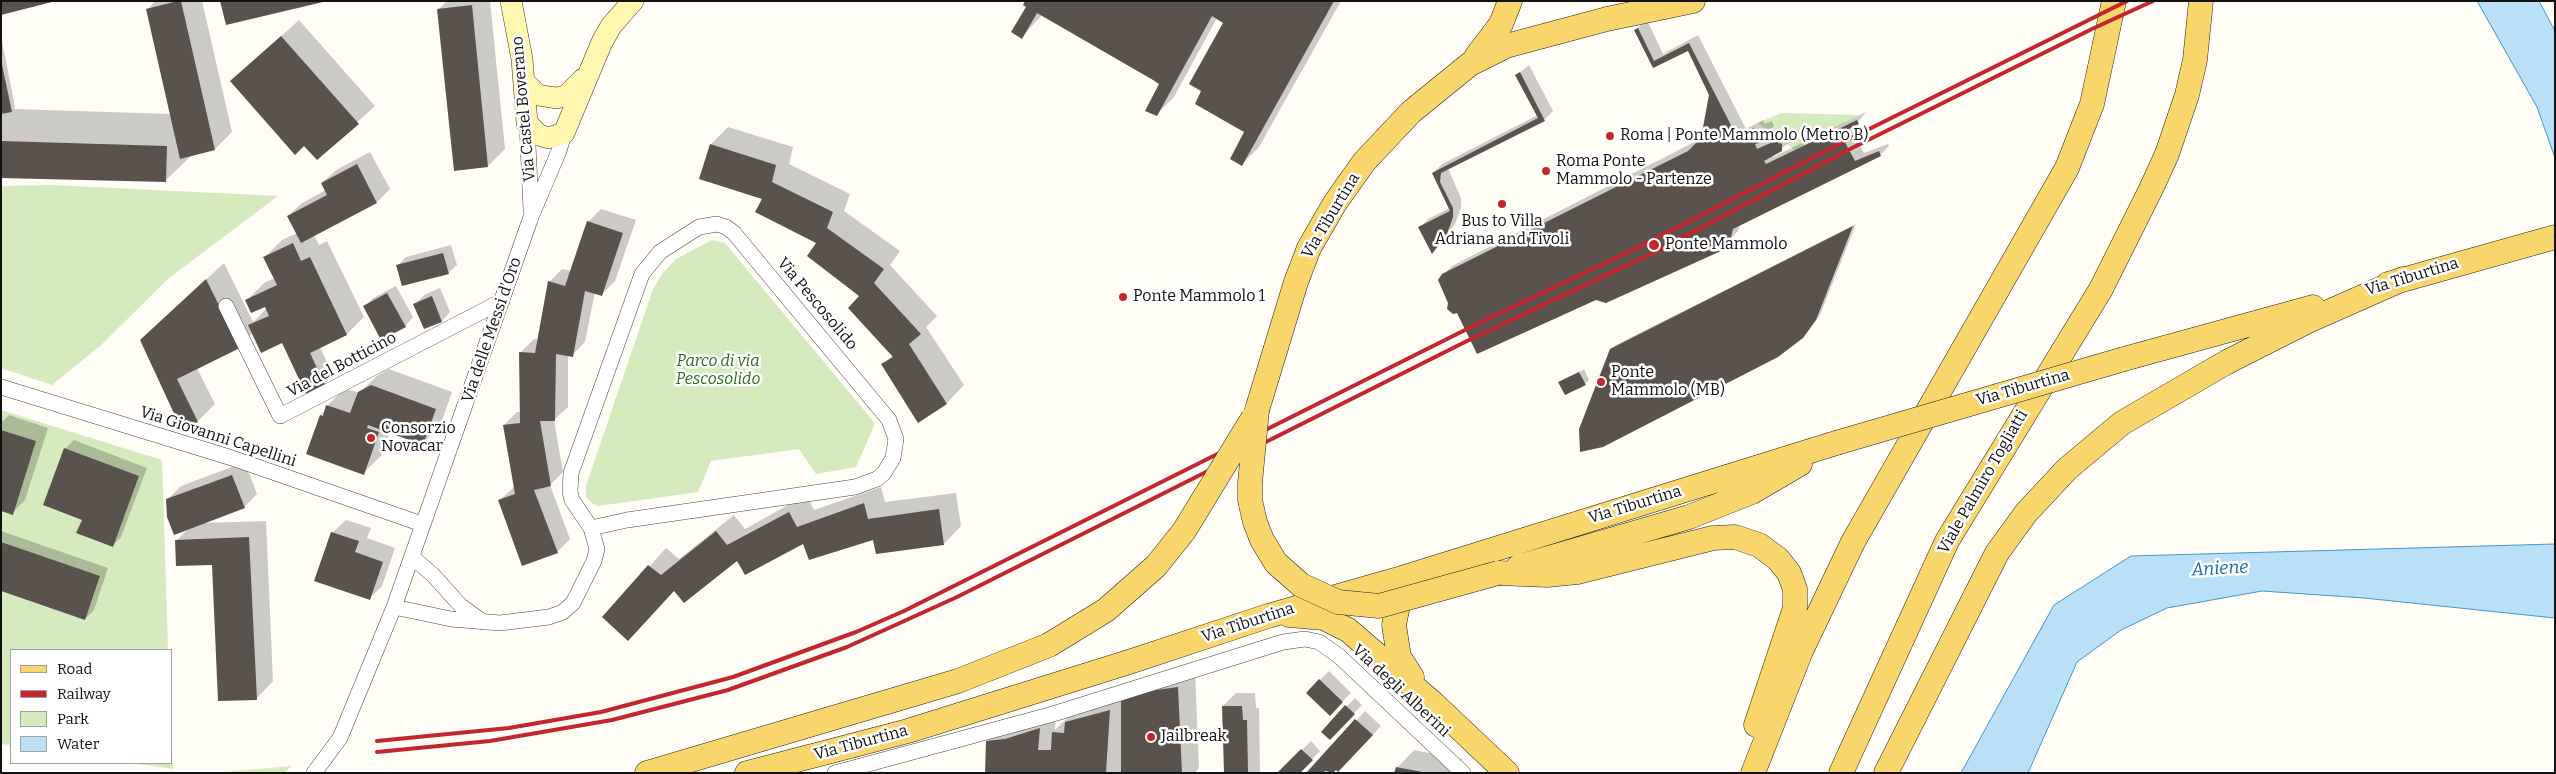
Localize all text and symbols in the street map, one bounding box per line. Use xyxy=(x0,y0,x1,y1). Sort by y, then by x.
street label: Via Castel Boverano xyxy=(508,35,540,183)
place label: Roma | Ponte Mammolo (Metro B) xyxy=(1620,126,1868,146)
marker: Roma | Ponte Mammolo (Metro B) xyxy=(1604,130,1616,142)
place label: Roma Ponte Mammolo - Partenze xyxy=(1556,152,1712,190)
marker: Roma Ponte Mammolo - Partenze xyxy=(1540,165,1552,177)
street label: Via Tiburtina xyxy=(1298,170,1364,262)
marker: Bus to Villa Adriana and Tivoli xyxy=(1496,198,1508,210)
place label: Bus to Villa Adriana and Tivoli xyxy=(1435,212,1569,250)
place label: Ponte Mammolo xyxy=(1665,235,1787,255)
marker: Ponte Mammolo xyxy=(1647,238,1661,252)
street label: Via Pescosolido xyxy=(773,254,861,354)
street label: Via Tiburtina xyxy=(2363,254,2461,300)
street label: Via delle Messi d'Oro xyxy=(458,255,526,405)
place label: Ponte Mammolo 1 xyxy=(1133,287,1265,307)
marker: Ponte Mammolo 1 xyxy=(1117,291,1129,303)
street label: Via del Botticino xyxy=(284,328,400,402)
park label: Parco di via Pescosolido xyxy=(676,352,760,390)
place label: Ponte Mammolo (MB) xyxy=(1611,363,1725,401)
street label: Via Tiburtina xyxy=(1974,365,2072,411)
marker: Ponte Mammolo (MB) xyxy=(1595,376,1607,388)
street label: Via Giovanni Capellini xyxy=(137,403,299,471)
street label: Viale Palmiro Togliatti xyxy=(1934,407,2032,557)
place label: Consorzio Novacar xyxy=(381,419,456,457)
marker: Consorzio Novacar xyxy=(365,432,377,444)
street label: Via Tiburtina xyxy=(1586,482,1684,528)
water label: Aniene xyxy=(2191,557,2249,581)
street label: Via Tiburtina xyxy=(1199,599,1297,647)
street label: Via degli Alberini xyxy=(1348,641,1454,741)
legend xyxy=(10,649,172,764)
text: Road xyxy=(57,660,92,678)
text: Railway xyxy=(57,685,111,703)
text: Park xyxy=(57,710,89,728)
street label: Via Tiburtina xyxy=(812,721,910,765)
place label: Jailbreak xyxy=(1161,727,1227,747)
marker: Jailbreak xyxy=(1145,731,1157,743)
text: Water xyxy=(57,735,99,753)

